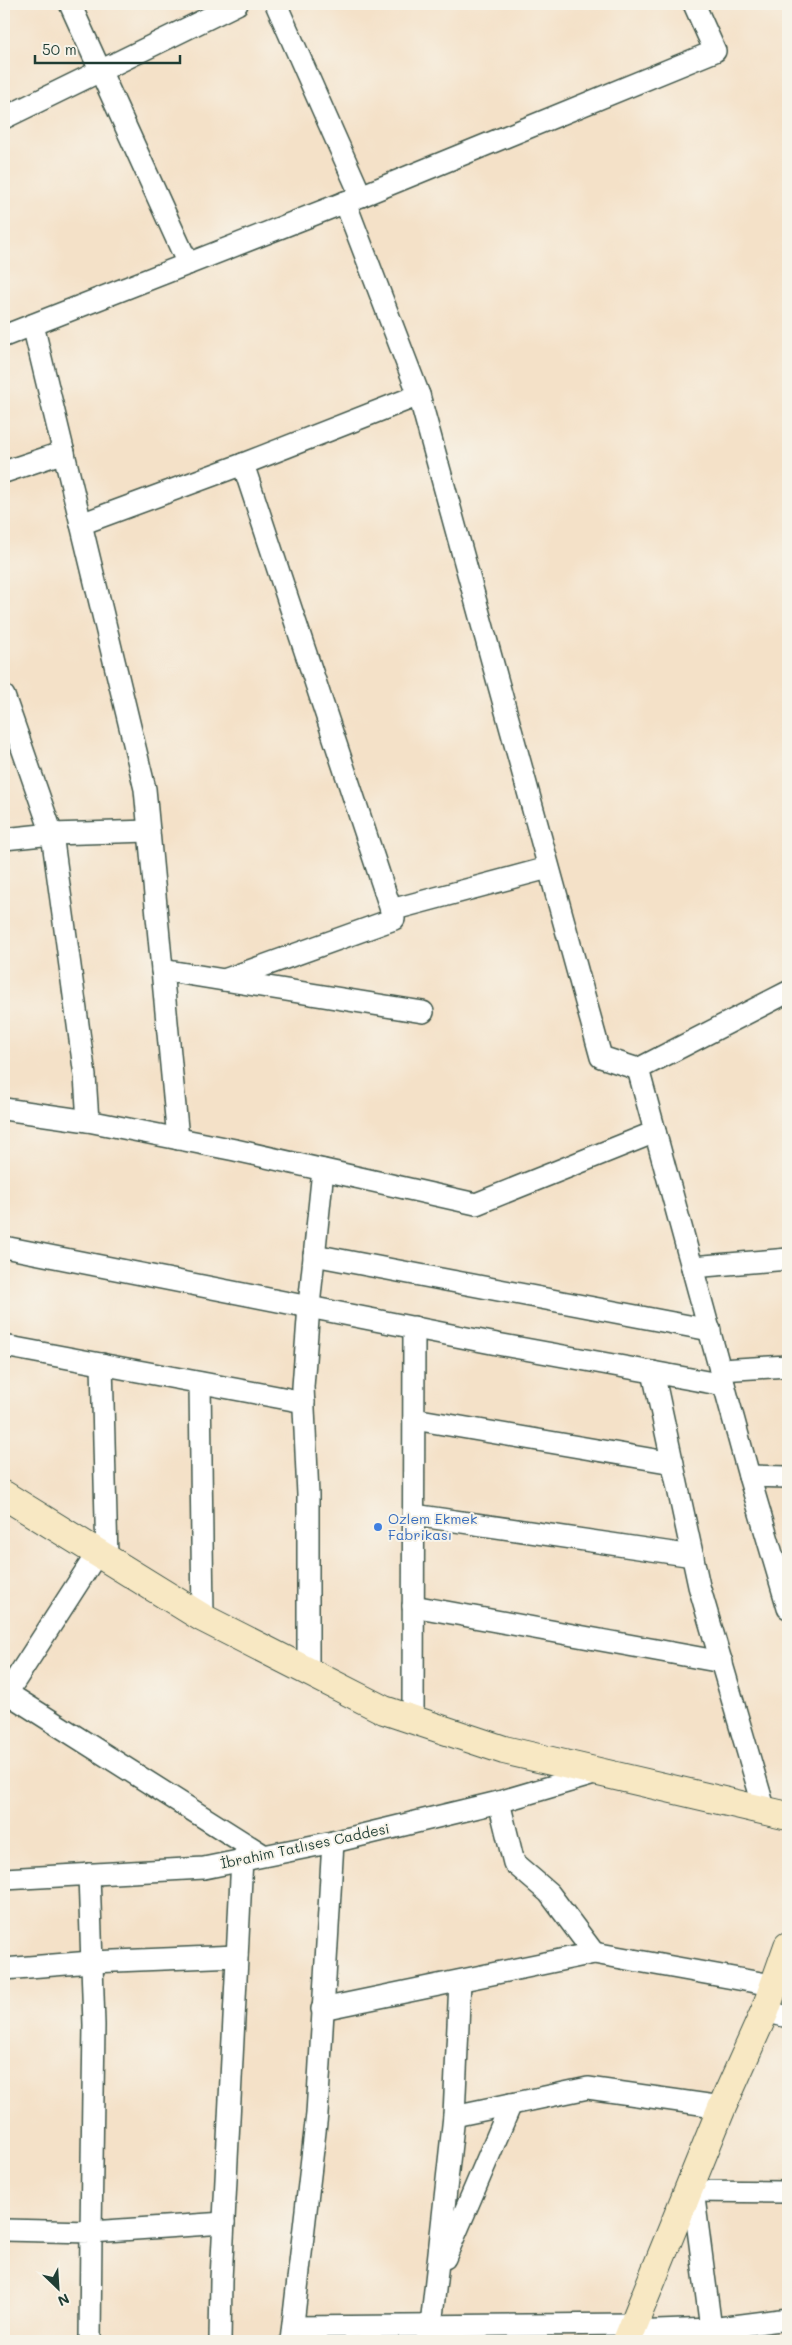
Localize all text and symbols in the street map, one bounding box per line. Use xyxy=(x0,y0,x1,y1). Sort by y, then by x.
scale bar xyxy=(35,32,180,64)
text: 50 m xyxy=(42,39,77,59)
place label: Ozlem Ekmek Fabrikası xyxy=(388,1509,477,1544)
marker: Ozlem Ekmek Fabrikası xyxy=(372,1521,384,1533)
street label: İbrahim Tatlıses Caddesi xyxy=(219,1818,391,1873)
north arrow xyxy=(32,2262,82,2312)
text: N xyxy=(55,2289,73,2311)

